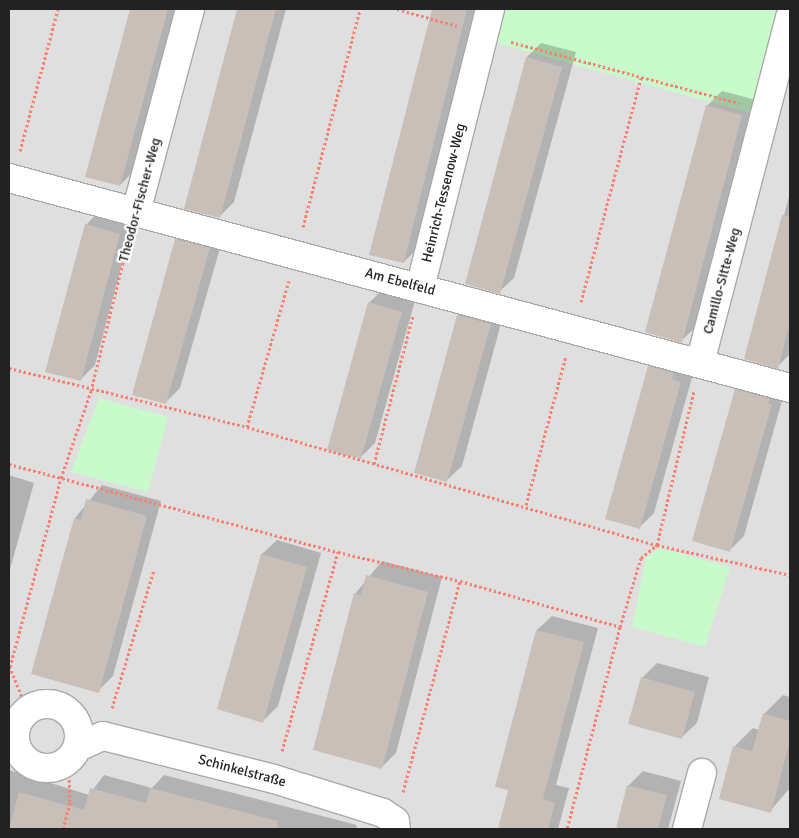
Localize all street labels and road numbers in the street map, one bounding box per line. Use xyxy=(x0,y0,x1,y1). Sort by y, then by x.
street label: Heinrich-Tessenow-Weg xyxy=(419,122,469,264)
street label: Theodor-Fischer-Weg xyxy=(115,136,165,264)
street label: Camillo-Sitte-Weg xyxy=(700,226,744,336)
street label: Am Ebelfeld xyxy=(363,265,437,299)
street label: Schinkelstraße xyxy=(196,751,288,791)

